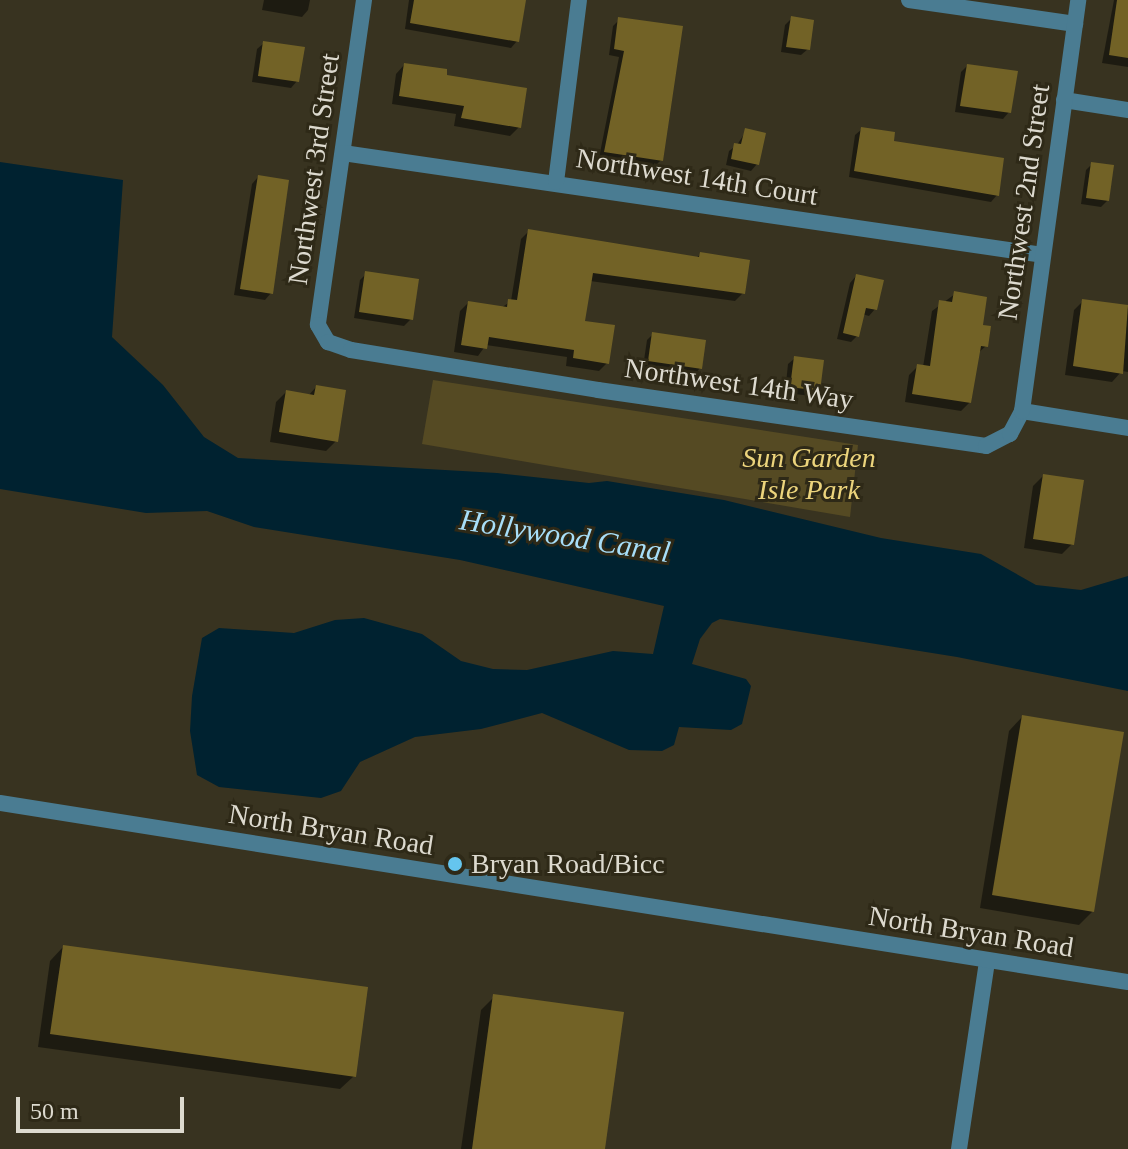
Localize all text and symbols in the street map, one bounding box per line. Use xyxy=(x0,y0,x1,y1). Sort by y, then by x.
street label: Northwest 3rd Street xyxy=(281,51,347,287)
street label: Northwest 2nd Street xyxy=(991,82,1057,322)
street label: Northwest 14th Court xyxy=(574,141,820,213)
street label: Northwest 14th Way xyxy=(622,351,856,417)
park label: Sun Garden Isle Park xyxy=(742,441,876,507)
water label: Hollywood Canal xyxy=(457,502,673,570)
street label: North Bryan Road xyxy=(226,797,436,863)
place label: Bryan Road/Bicc xyxy=(471,847,665,881)
marker: Bryan Road/Bicc xyxy=(446,855,464,873)
street label: North Bryan Road xyxy=(866,899,1076,965)
scale bar xyxy=(20,1081,188,1131)
text: 50 m xyxy=(30,1098,79,1124)

